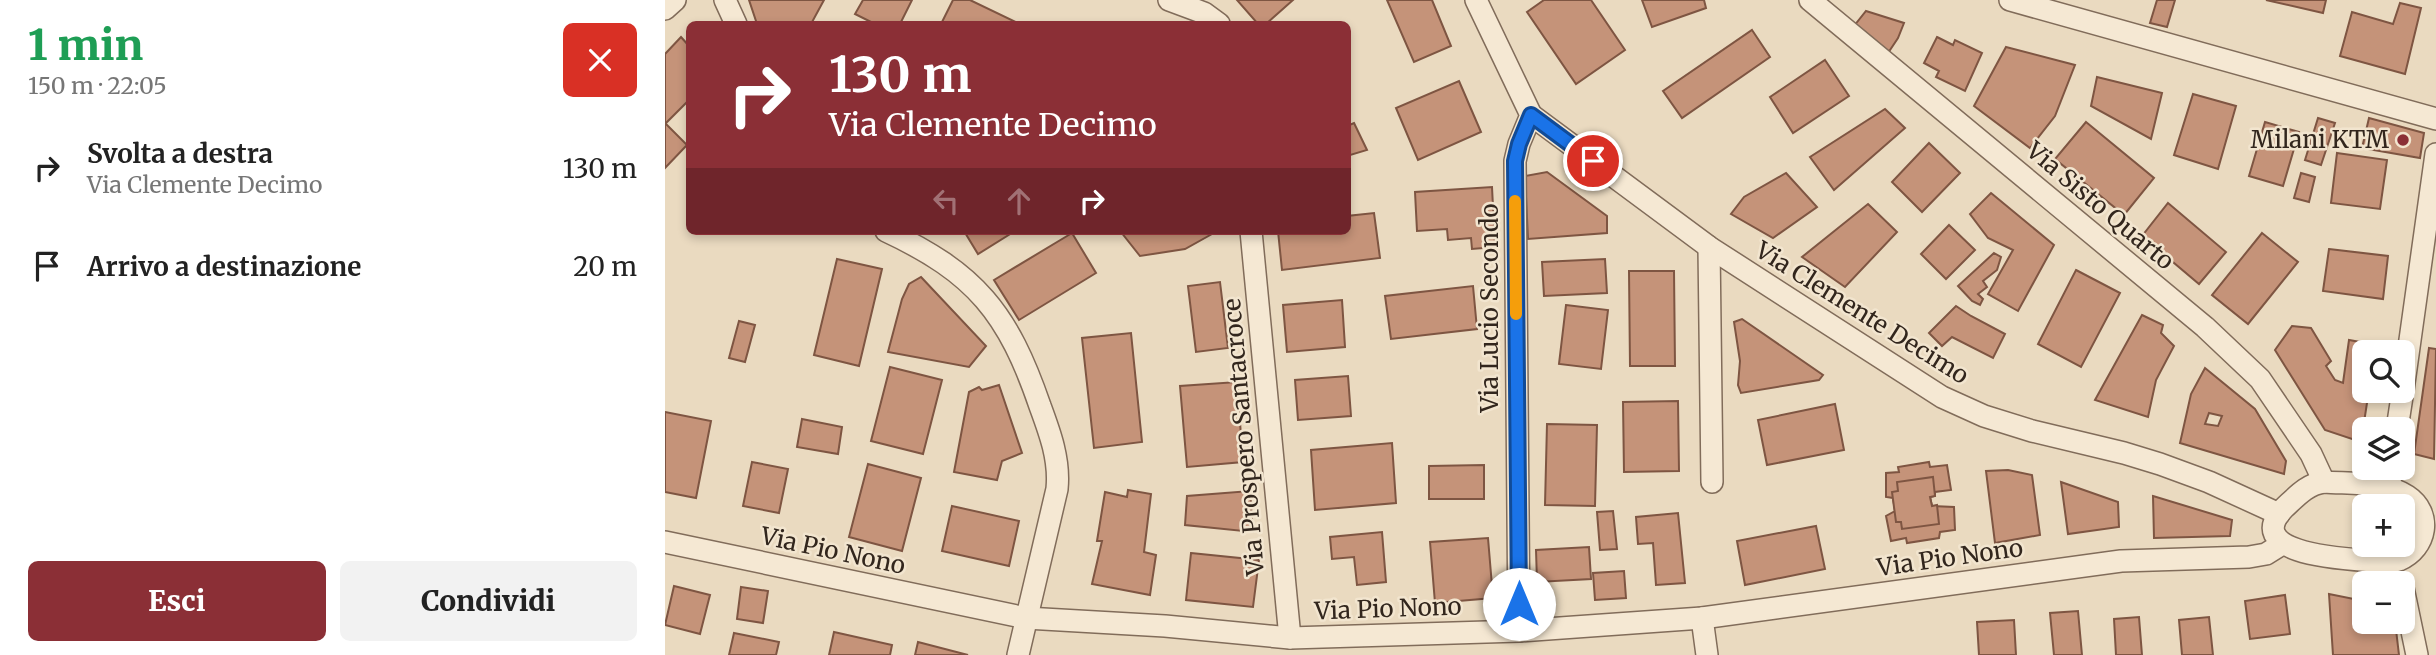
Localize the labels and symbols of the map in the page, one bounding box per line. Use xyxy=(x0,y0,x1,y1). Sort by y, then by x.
place label: Milani KTM xyxy=(2250,124,2389,155)
pin xyxy=(1563,131,1623,191)
marker: Milani KTM xyxy=(2395,132,2411,148)
street label: Via Sisto Quarto xyxy=(2019,134,2181,276)
street label: Via Lucio Secondo xyxy=(1474,204,1505,413)
street label: Via Clemente Decimo xyxy=(1749,234,1975,391)
street label: Via Prospero Santacroce xyxy=(1216,297,1271,578)
street label: Via Pio Nono xyxy=(757,520,908,581)
street label: Via Pio Nono xyxy=(1874,532,2025,583)
position arrow xyxy=(1482,567,1556,641)
street label: Via Pio Nono xyxy=(1313,590,1462,627)

